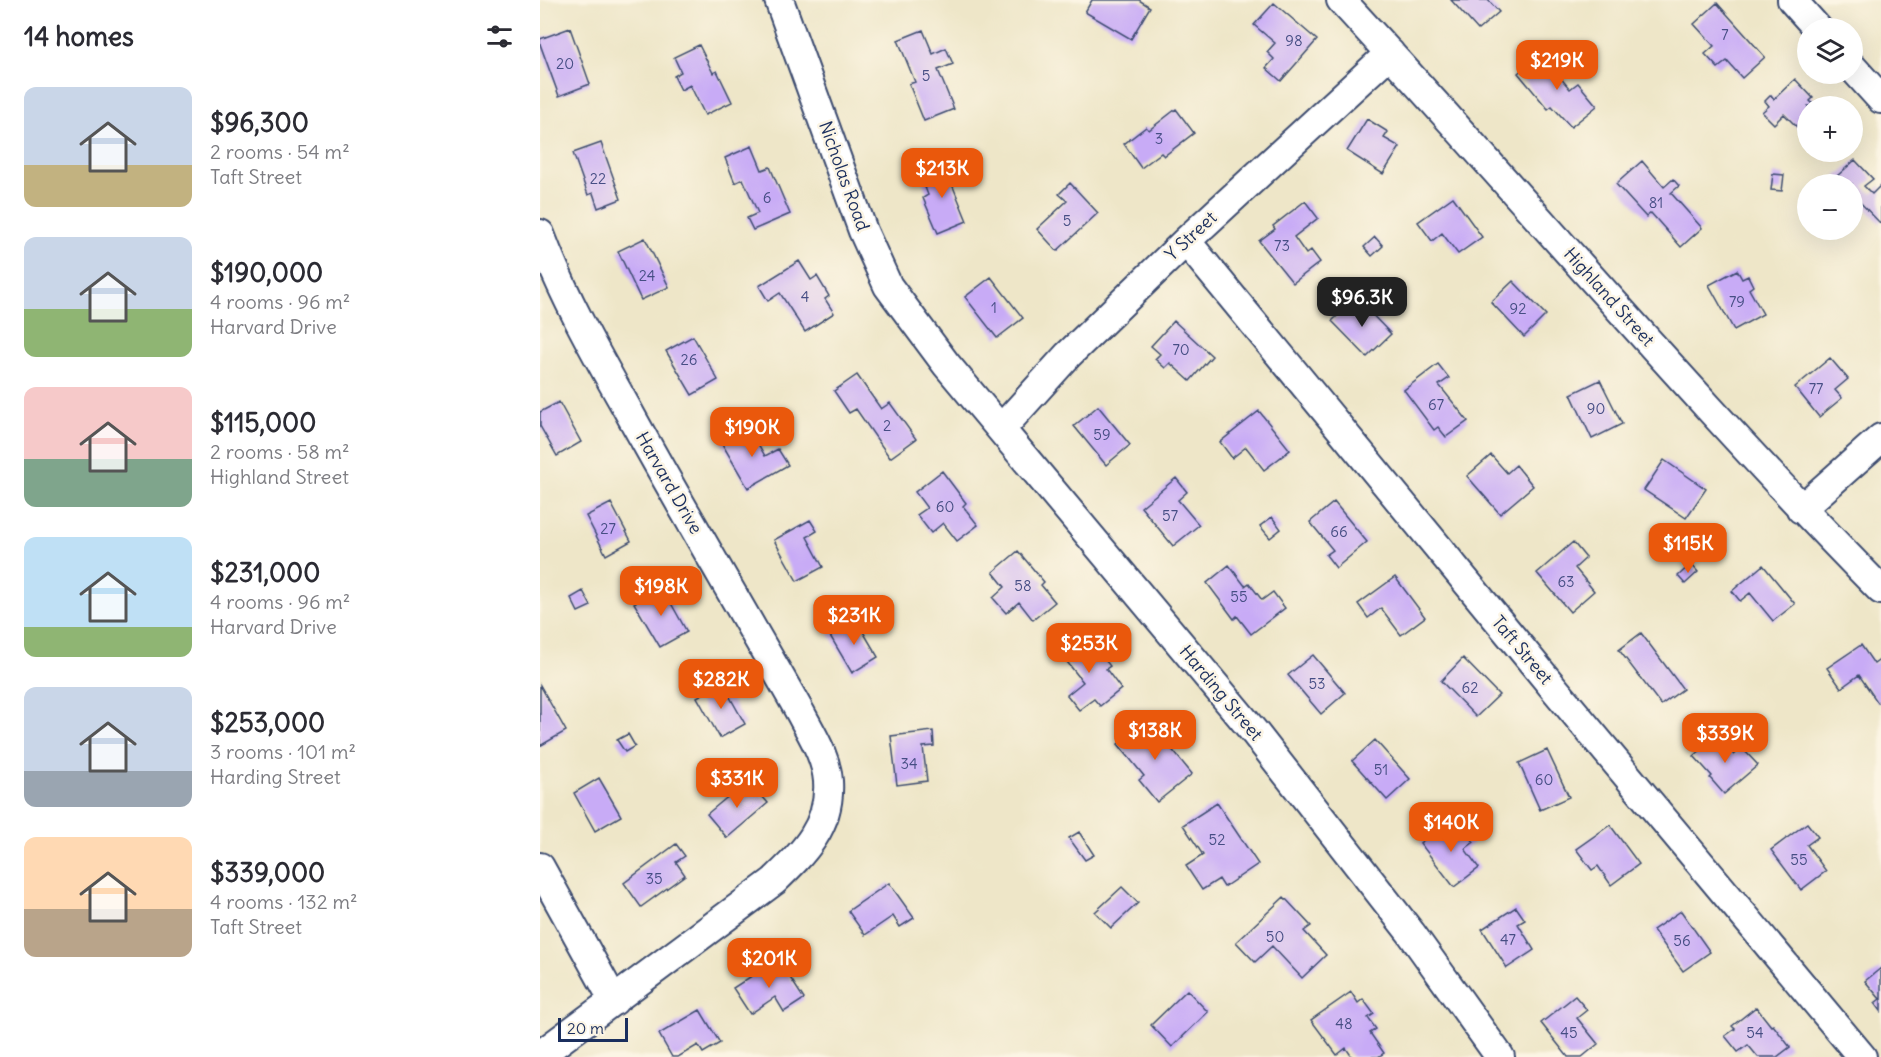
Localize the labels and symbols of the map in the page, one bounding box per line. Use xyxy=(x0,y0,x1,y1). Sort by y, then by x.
house number: 7 xyxy=(1721,25,1729,44)
house number: 98 xyxy=(1285,31,1303,50)
pin: $219K xyxy=(1515,40,1599,91)
house number: 20 xyxy=(556,54,574,73)
house number: 5 xyxy=(922,66,930,85)
street label: Nicholas Road xyxy=(814,118,875,234)
house number: 3 xyxy=(1155,129,1163,148)
pin: $213K xyxy=(900,148,984,199)
house number: 22 xyxy=(590,169,606,188)
house number: 6 xyxy=(763,188,771,207)
house number: 81 xyxy=(1649,193,1663,212)
street label: Y Street xyxy=(1160,206,1221,265)
house number: 5 xyxy=(1063,211,1071,230)
house number: 73 xyxy=(1274,236,1290,255)
street label: Highland Street xyxy=(1559,243,1660,351)
house number: 24 xyxy=(639,266,656,285)
pin: $96.3K xyxy=(1313,277,1411,328)
house number: 4 xyxy=(801,287,810,306)
house number: 79 xyxy=(1729,292,1745,311)
house number: 1 xyxy=(991,298,997,317)
house number: 92 xyxy=(1510,299,1526,318)
house number: 70 xyxy=(1172,340,1190,359)
house number: 26 xyxy=(681,350,697,369)
house number: 77 xyxy=(1809,379,1823,398)
house number: 67 xyxy=(1428,395,1444,414)
house number: 90 xyxy=(1587,399,1605,418)
pin: $190K xyxy=(710,407,794,458)
house number: 2 xyxy=(883,416,891,435)
house number: 59 xyxy=(1093,425,1111,444)
street label: Harvard Drive xyxy=(631,428,708,538)
house number: 60 xyxy=(936,497,954,516)
house number: 57 xyxy=(1162,506,1178,525)
house number: 27 xyxy=(600,519,616,538)
house number: 66 xyxy=(1330,522,1348,541)
pin: $115K xyxy=(1646,523,1730,574)
pin: $198K xyxy=(619,566,703,617)
house number: 63 xyxy=(1557,572,1575,591)
house number: 58 xyxy=(1014,576,1032,595)
house number: 55 xyxy=(1230,587,1248,606)
pin: $231K xyxy=(812,595,896,646)
street label: Taft Street xyxy=(1487,611,1558,689)
pin: $253K xyxy=(1047,623,1131,674)
street label: Harding Street xyxy=(1175,640,1268,745)
pin: $282K xyxy=(679,659,763,710)
house number: 53 xyxy=(1308,674,1326,693)
house number: 62 xyxy=(1462,678,1478,697)
pin: $138K xyxy=(1113,710,1197,761)
pin: $339K xyxy=(1683,713,1767,764)
house number: 34 xyxy=(900,754,918,773)
pin: $331K xyxy=(695,758,779,809)
house number: 51 xyxy=(1374,760,1388,779)
house number: 60 xyxy=(1535,770,1553,789)
pin: $140K xyxy=(1409,802,1493,853)
house number: 52 xyxy=(1209,830,1225,849)
house number: 55 xyxy=(1790,850,1808,869)
house number: 35 xyxy=(645,869,663,888)
house number: 50 xyxy=(1266,927,1284,946)
house number: 47 xyxy=(1500,930,1516,949)
house number: 56 xyxy=(1673,931,1691,950)
pin: $201K xyxy=(727,938,811,989)
house number: 48 xyxy=(1335,1014,1353,1033)
scale bar xyxy=(558,1015,628,1042)
house number: 45 xyxy=(1560,1023,1578,1042)
house number: 54 xyxy=(1746,1023,1764,1042)

